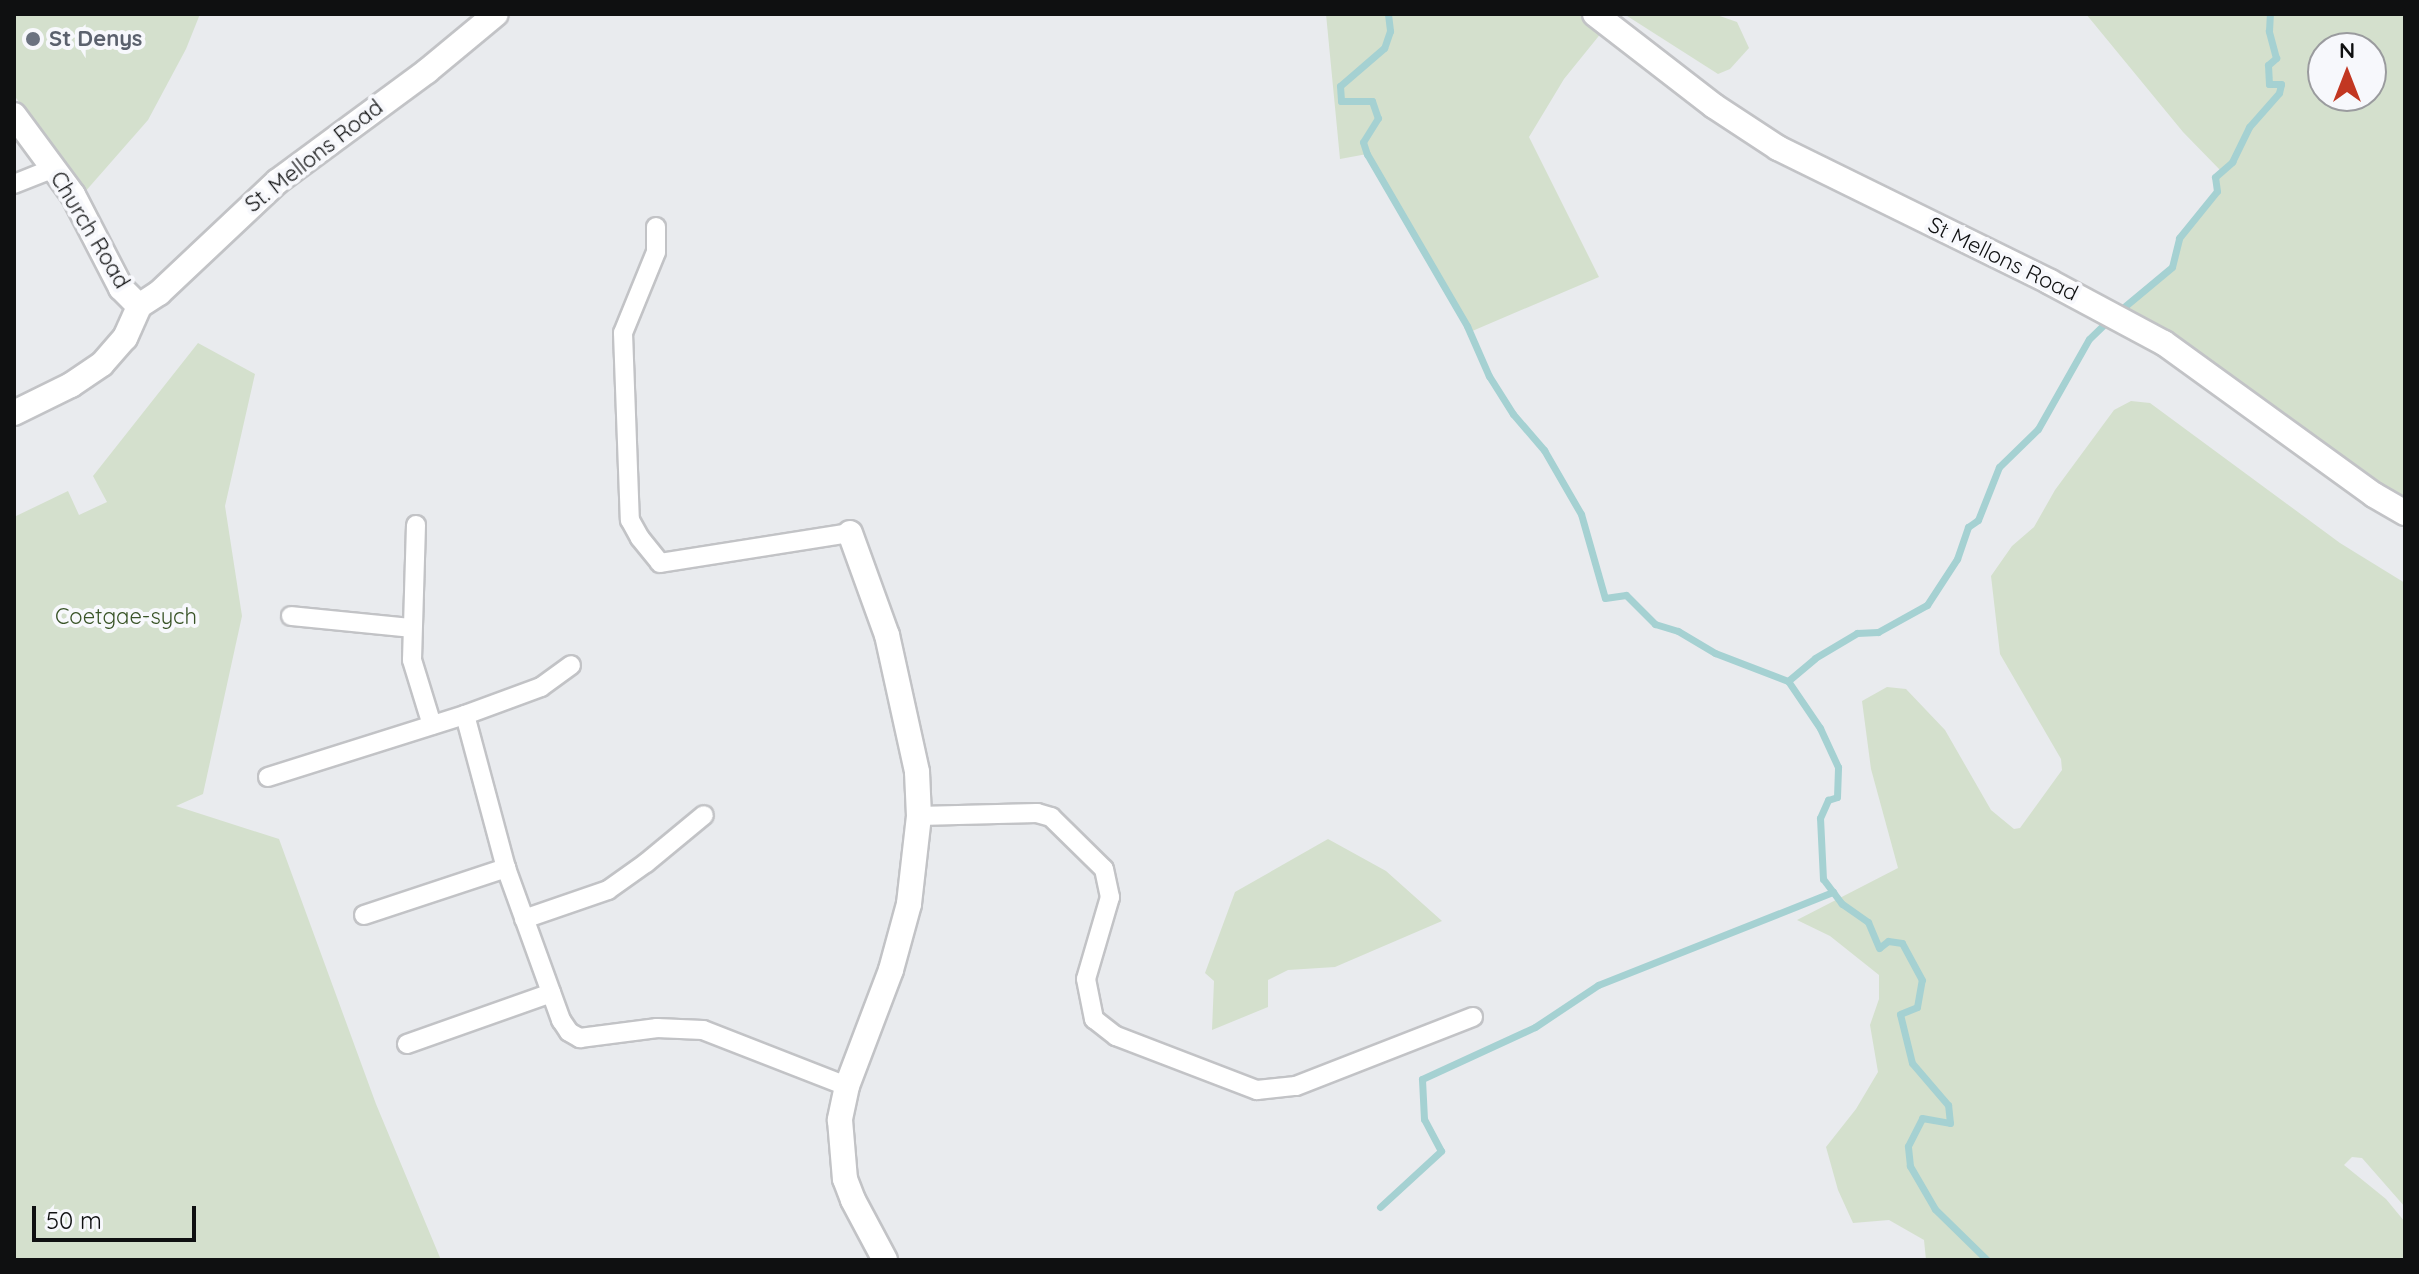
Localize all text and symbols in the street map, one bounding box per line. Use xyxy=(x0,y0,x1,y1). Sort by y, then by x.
place label: St Denys xyxy=(49,26,142,52)
marker: St Denys xyxy=(24,30,42,48)
north arrow xyxy=(2307,32,2387,112)
text: N xyxy=(2339,36,2355,64)
street label: St. Mellons Road xyxy=(240,94,388,218)
street label: Church Road xyxy=(45,167,135,293)
street label: St Mellons Road xyxy=(1924,211,2082,307)
park label: Coetgae-sych xyxy=(55,604,197,630)
scale bar xyxy=(36,1190,200,1240)
text: 50 m xyxy=(46,1205,102,1235)

